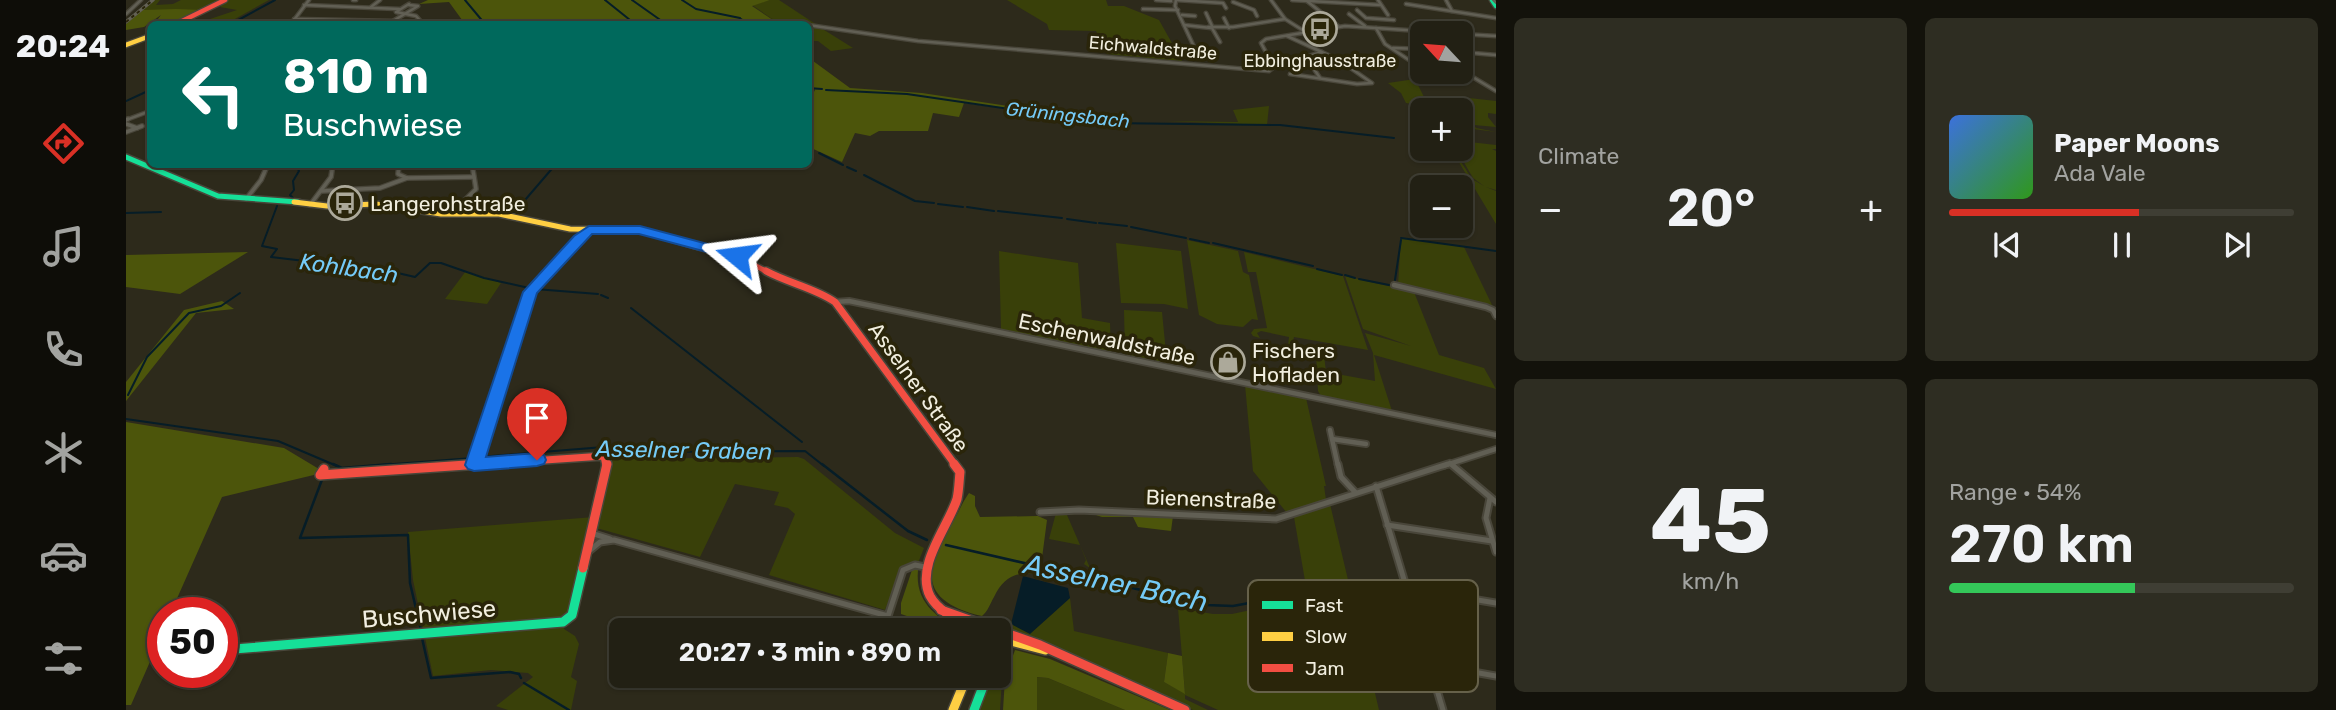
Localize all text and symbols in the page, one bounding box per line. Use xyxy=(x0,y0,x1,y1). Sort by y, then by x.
bus stop icon: Ebbinghausstraße xyxy=(1301,10,1339,48)
north arrow xyxy=(1410,21,1474,84)
map controls xyxy=(1410,21,1473,238)
text: 20:24 xyxy=(16,27,110,65)
street label: Eichwaldstraße xyxy=(1088,31,1218,65)
text: 810 m xyxy=(283,47,429,105)
icon: left xyxy=(168,49,259,140)
place label: Ebbinghausstraße xyxy=(1244,50,1396,72)
water label: Grüningsbach xyxy=(1005,97,1131,133)
button: + xyxy=(1410,98,1473,161)
text: Buschwiese xyxy=(283,106,462,144)
icon: directions xyxy=(39,119,88,168)
text: Paper Moons xyxy=(2054,128,2220,159)
text: Climate xyxy=(1538,142,1619,170)
text: Ada Vale xyxy=(2054,159,2146,187)
button: − xyxy=(1410,175,1473,238)
text: 20° xyxy=(1667,177,1755,239)
bus stop icon: Langerohstraße xyxy=(326,184,364,222)
text: − xyxy=(1538,186,1563,232)
text: + xyxy=(1859,186,1883,232)
place label: Langerohstraße xyxy=(370,191,526,216)
position arrow xyxy=(700,219,774,293)
icon: music xyxy=(39,222,88,271)
icon: previous xyxy=(1988,226,2026,264)
icon: pause xyxy=(2103,226,2141,264)
icon: next xyxy=(2218,226,2256,264)
water label: Kohlbach xyxy=(298,247,400,289)
street label: Eschenwaldstraße xyxy=(1016,308,1198,370)
street label: Asselner Straße xyxy=(864,317,974,457)
icon: phone xyxy=(39,325,88,374)
place label: Fischers Hofladen xyxy=(1252,338,1340,387)
shop icon: Fischers Hofladen xyxy=(1209,343,1247,381)
pin xyxy=(507,388,567,460)
icon: arrive xyxy=(518,399,556,437)
icon: climate xyxy=(39,428,88,477)
water label: Asselner Graben xyxy=(595,434,772,466)
text: 45 xyxy=(1650,467,1771,575)
text: Range · 54% xyxy=(1949,478,2082,506)
street label: Bienenstraße xyxy=(1145,484,1277,514)
text: 270 km xyxy=(1949,513,2134,575)
icon: car xyxy=(39,531,88,580)
water label: Asselner Bach xyxy=(1019,547,1211,619)
text: km/h xyxy=(1682,567,1739,595)
legend xyxy=(1248,580,1478,692)
street label: Buschwiese xyxy=(361,594,497,634)
text: Fast xyxy=(1305,594,1344,617)
speed limit sign: 50 xyxy=(147,597,238,688)
text: Slow xyxy=(1305,625,1347,648)
icon: filters xyxy=(39,634,88,683)
text: 20:27 · 3 min · 890 m xyxy=(679,637,941,668)
text: Jam xyxy=(1305,657,1344,680)

